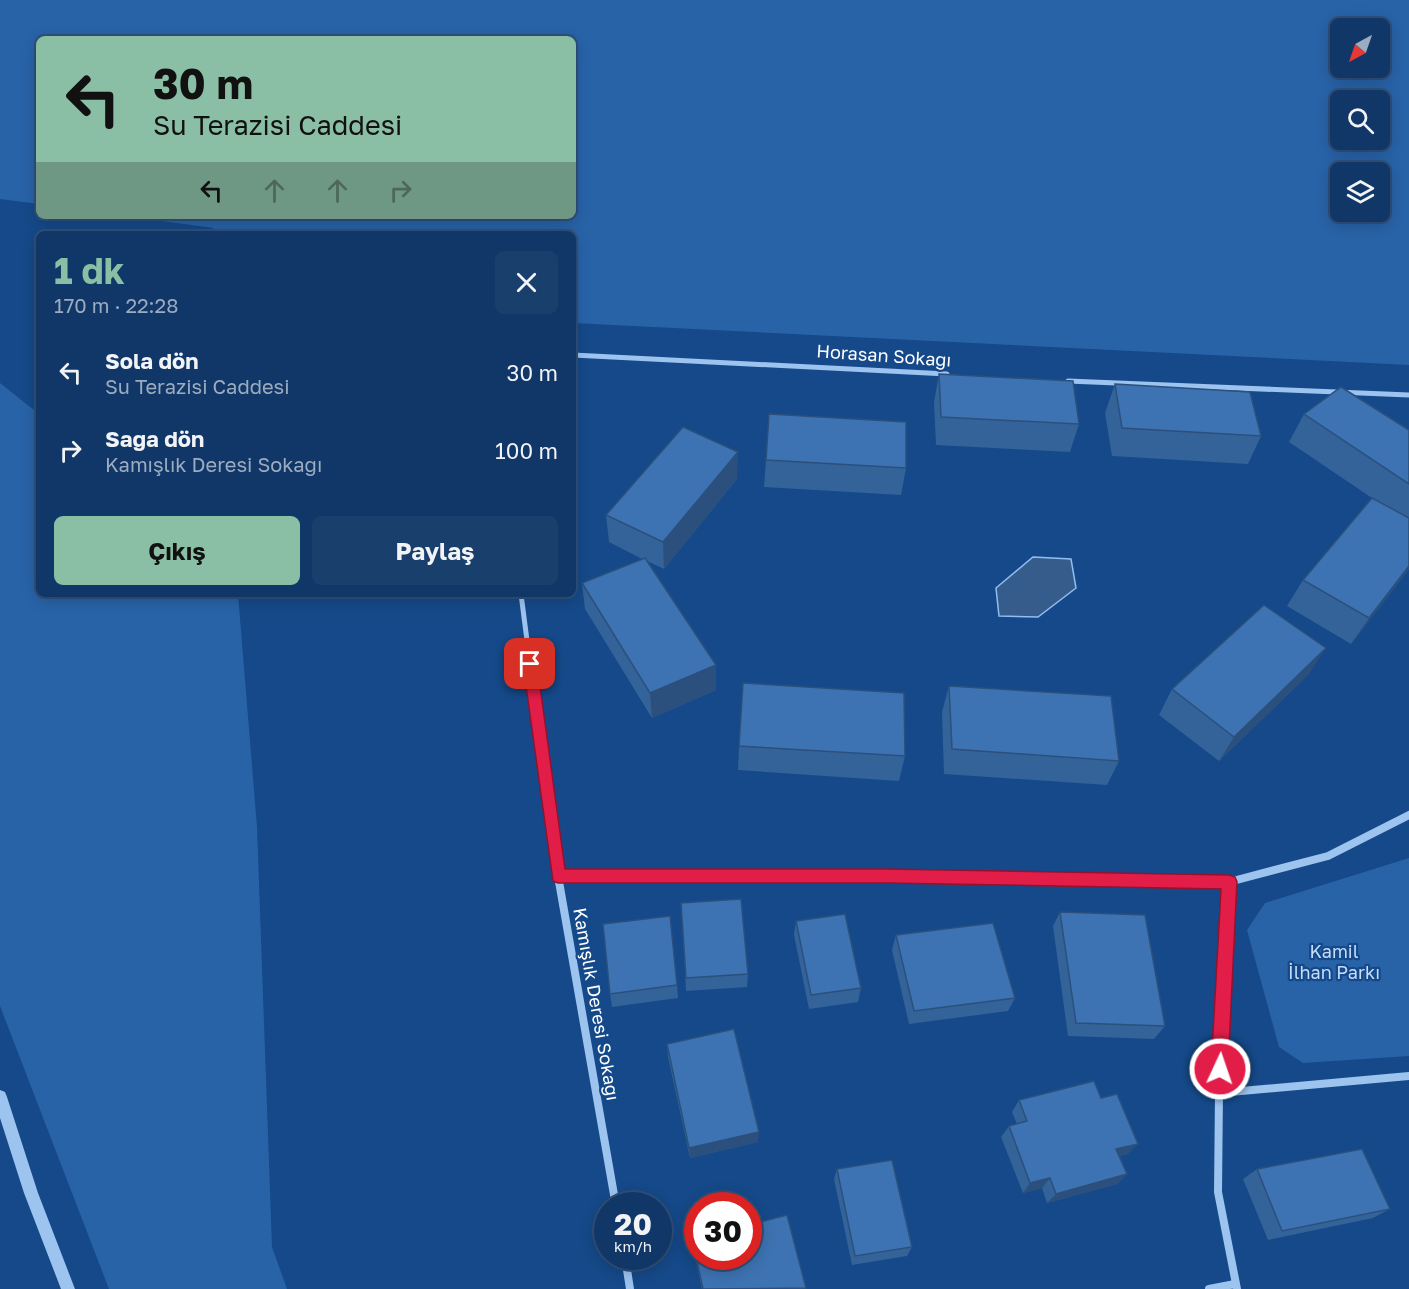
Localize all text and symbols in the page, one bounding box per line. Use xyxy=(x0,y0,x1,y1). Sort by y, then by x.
north arrow xyxy=(1330,18,1390,78)
map controls xyxy=(1330,18,1390,222)
text: 30 m xyxy=(153,58,253,108)
icon: left xyxy=(54,60,132,138)
button: search xyxy=(1330,90,1390,150)
text: Su Terazisi Caddesi xyxy=(153,109,402,141)
button: layers xyxy=(1330,162,1390,222)
icon: left xyxy=(195,174,228,207)
icon: ahead xyxy=(258,174,291,207)
icon: ahead xyxy=(321,174,354,207)
icon: right xyxy=(384,174,417,207)
text: 1 dk xyxy=(54,249,125,292)
button: close xyxy=(495,251,558,314)
text: 170 m · 22:28 xyxy=(54,293,178,317)
street label: Horasan Sokağı xyxy=(816,339,952,371)
text: Sola dön xyxy=(105,347,199,374)
icon: left xyxy=(54,356,87,389)
text: 30 m xyxy=(507,359,558,386)
text: Su Terazisi Caddesi xyxy=(105,374,290,398)
text: Sağa dön xyxy=(105,425,204,452)
icon: right xyxy=(54,434,87,467)
text: 100 m xyxy=(495,437,558,464)
text: Kamışlık Deresi Sokağı xyxy=(105,452,322,476)
button: Çıkış xyxy=(54,516,300,585)
button: Paylaş xyxy=(312,516,558,585)
pin xyxy=(504,638,555,689)
icon: arrive xyxy=(513,647,546,680)
street label: Kamışlık Deresi Sokağı xyxy=(569,906,625,1102)
park label: Kamil İlhan Parkı xyxy=(1288,940,1380,983)
position arrow xyxy=(1188,1037,1252,1101)
speed limit sign: 30 xyxy=(684,1192,762,1270)
text: 20 xyxy=(614,1206,652,1242)
text: km/h xyxy=(614,1237,652,1255)

